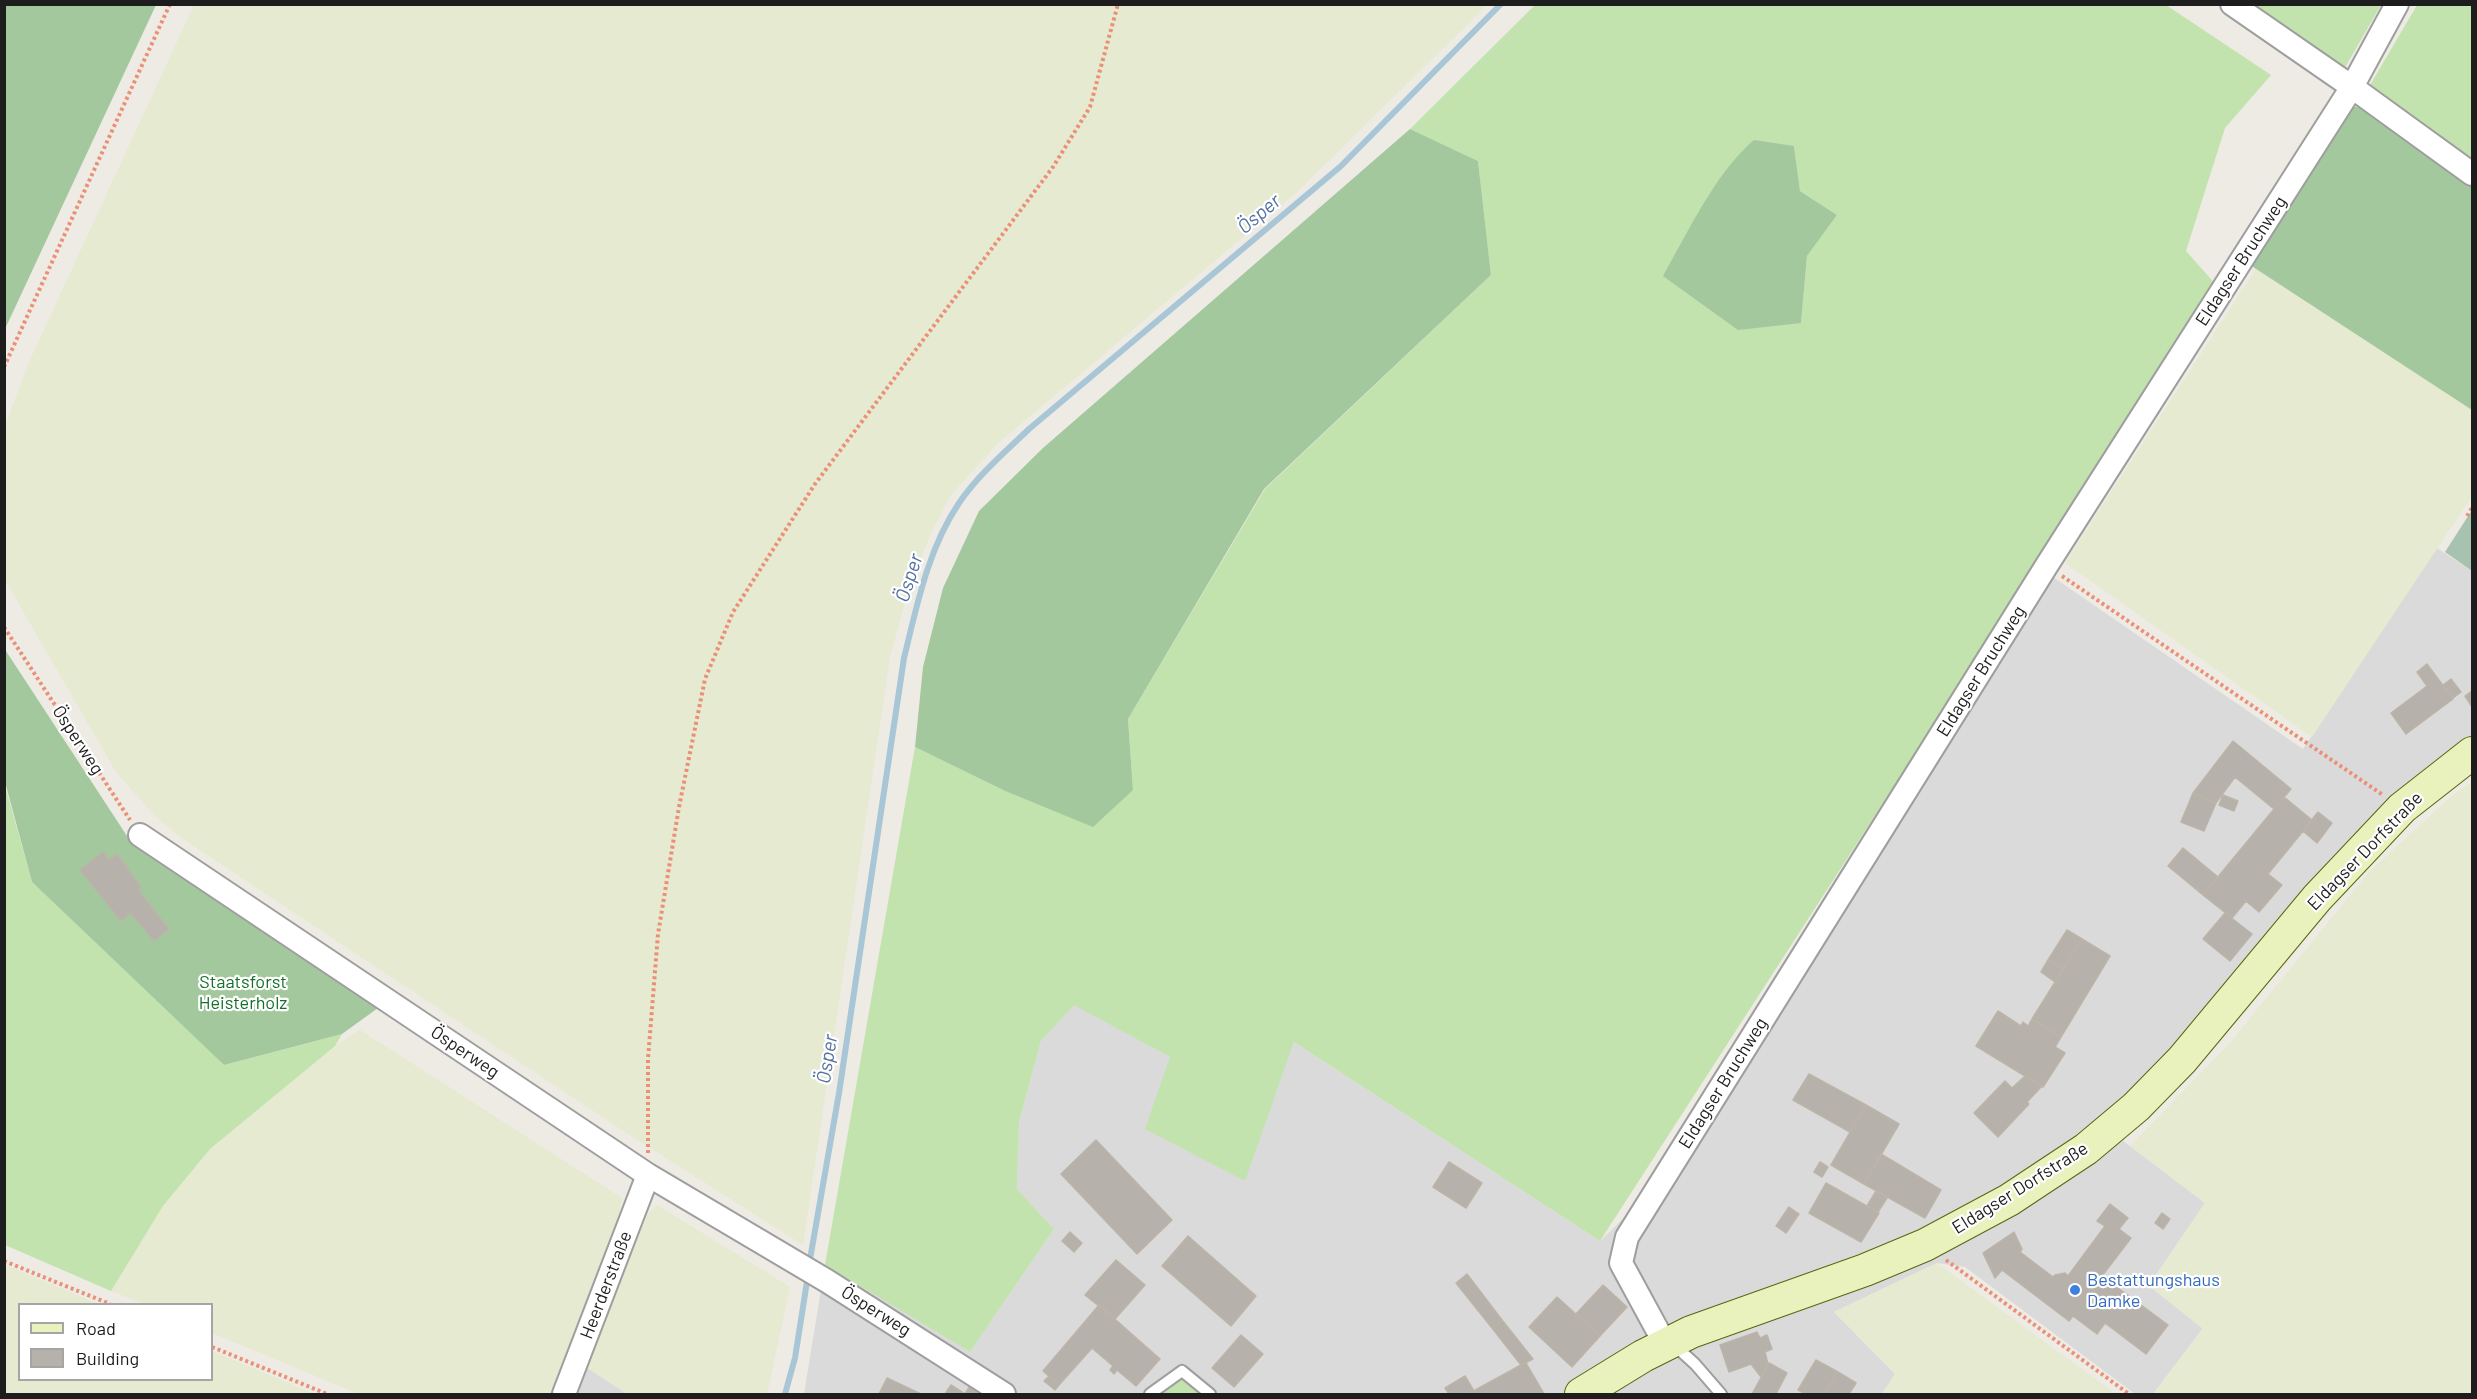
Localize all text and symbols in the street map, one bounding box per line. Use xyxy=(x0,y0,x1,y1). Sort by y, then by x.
water label: Ösper xyxy=(1232,189,1286,239)
street label: Eldagser Bruchweg xyxy=(2191,192,2291,330)
water label: Ösper xyxy=(890,551,928,605)
street label: Eldagser Bruchweg xyxy=(1932,602,2030,740)
street label: Ösperweg xyxy=(48,701,108,779)
street label: Eldagser Dorfstraße xyxy=(2303,787,2427,915)
park label: Staatsforst Heisterholz xyxy=(199,971,287,1014)
street label: Eldagser Bruchweg xyxy=(1674,1014,1772,1152)
street label: Ösperweg xyxy=(427,1021,503,1083)
water label: Ösper xyxy=(811,1033,843,1085)
street label: Eldagser Dorfstraße xyxy=(1948,1137,2092,1239)
street label: Heerderstraße xyxy=(576,1228,636,1342)
place label: Bestattungshaus Damke xyxy=(2087,1269,2220,1312)
street label: Ösperweg xyxy=(837,1281,915,1341)
marker: Bestattungshaus Damke xyxy=(2068,1283,2082,1297)
legend xyxy=(18,1303,213,1381)
text: Road xyxy=(76,1317,116,1339)
text: Building xyxy=(76,1347,139,1369)

